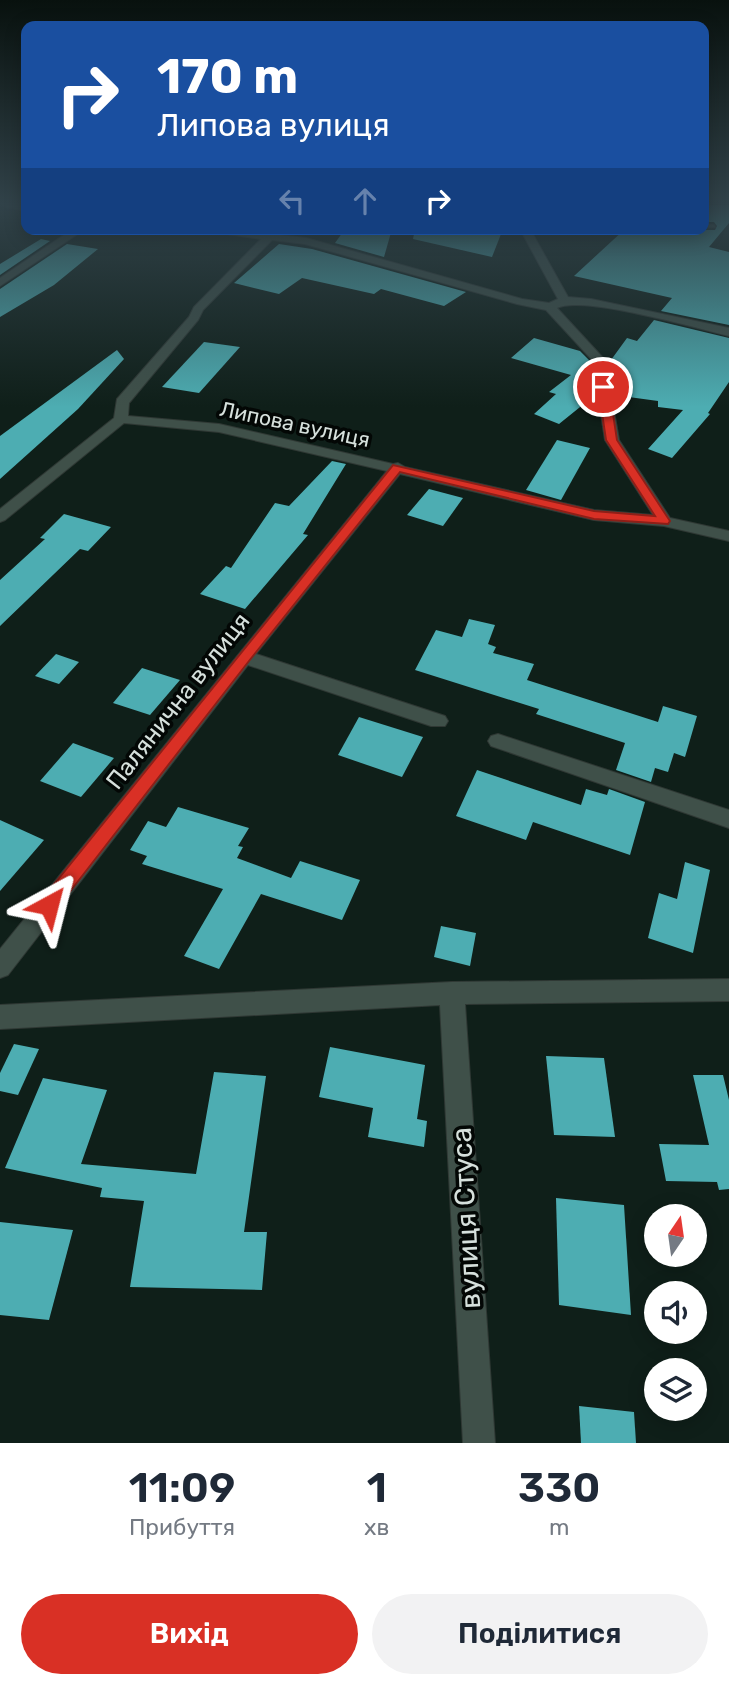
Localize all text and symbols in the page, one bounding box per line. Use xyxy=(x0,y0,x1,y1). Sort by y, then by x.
text: 170 m xyxy=(157,47,298,105)
icon: right xyxy=(42,49,133,140)
text: Липова вулиця xyxy=(157,106,390,144)
icon: left xyxy=(273,182,311,220)
icon: ahead xyxy=(346,182,384,220)
icon: right xyxy=(419,182,457,220)
pin xyxy=(573,357,633,417)
icon: arrive xyxy=(584,368,622,406)
street label: Липова вулиця xyxy=(218,396,372,452)
street label: Палянична вулиця xyxy=(101,607,255,795)
position arrow xyxy=(12,868,86,942)
street label: вулиця Стуса xyxy=(445,1126,487,1310)
north arrow xyxy=(644,1204,707,1267)
map controls xyxy=(644,1204,707,1421)
button: sound xyxy=(644,1281,707,1344)
button: layers xyxy=(644,1358,707,1421)
text: 11:09 xyxy=(129,1463,235,1513)
text: 1 xyxy=(367,1463,387,1513)
text: 330 xyxy=(518,1463,600,1513)
text: Прибуття xyxy=(129,1513,235,1541)
text: хв xyxy=(364,1513,389,1541)
text: m xyxy=(549,1513,569,1541)
button: Вихід xyxy=(21,1594,358,1674)
button: Поділитися xyxy=(372,1594,708,1674)

